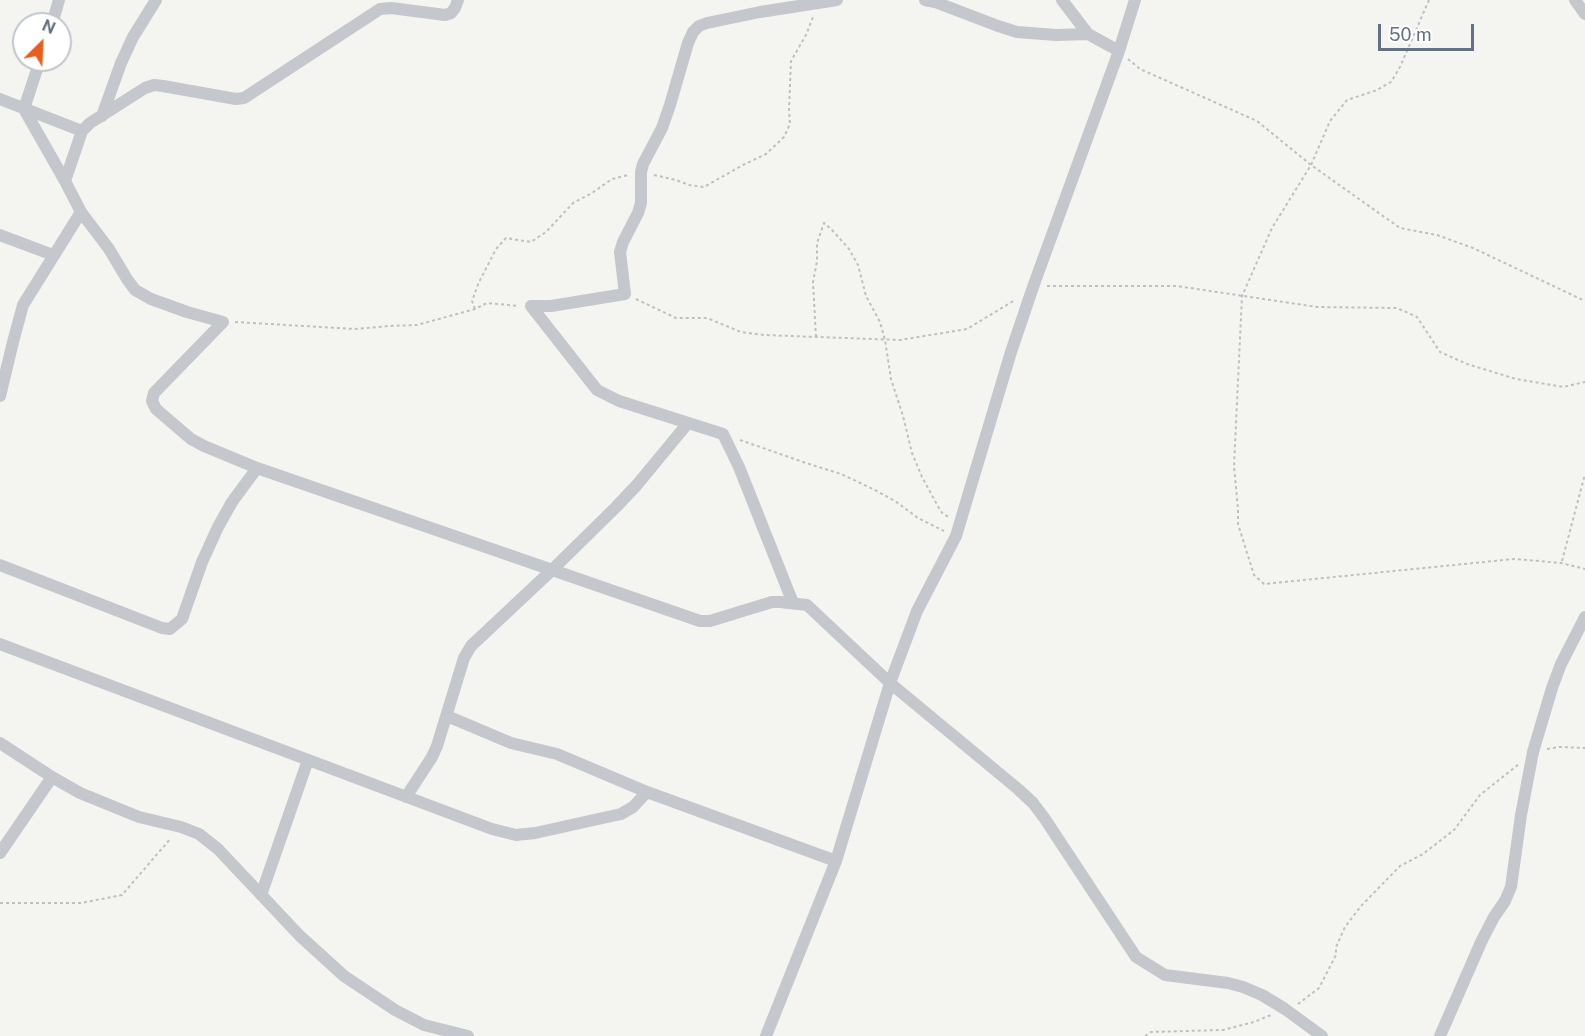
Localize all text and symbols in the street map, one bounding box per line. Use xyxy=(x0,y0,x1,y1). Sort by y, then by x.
north arrow xyxy=(12,12,72,72)
scale bar xyxy=(1381,12,1477,50)
text: N xyxy=(39,16,58,38)
text: 50 m xyxy=(1389,24,1432,45)

